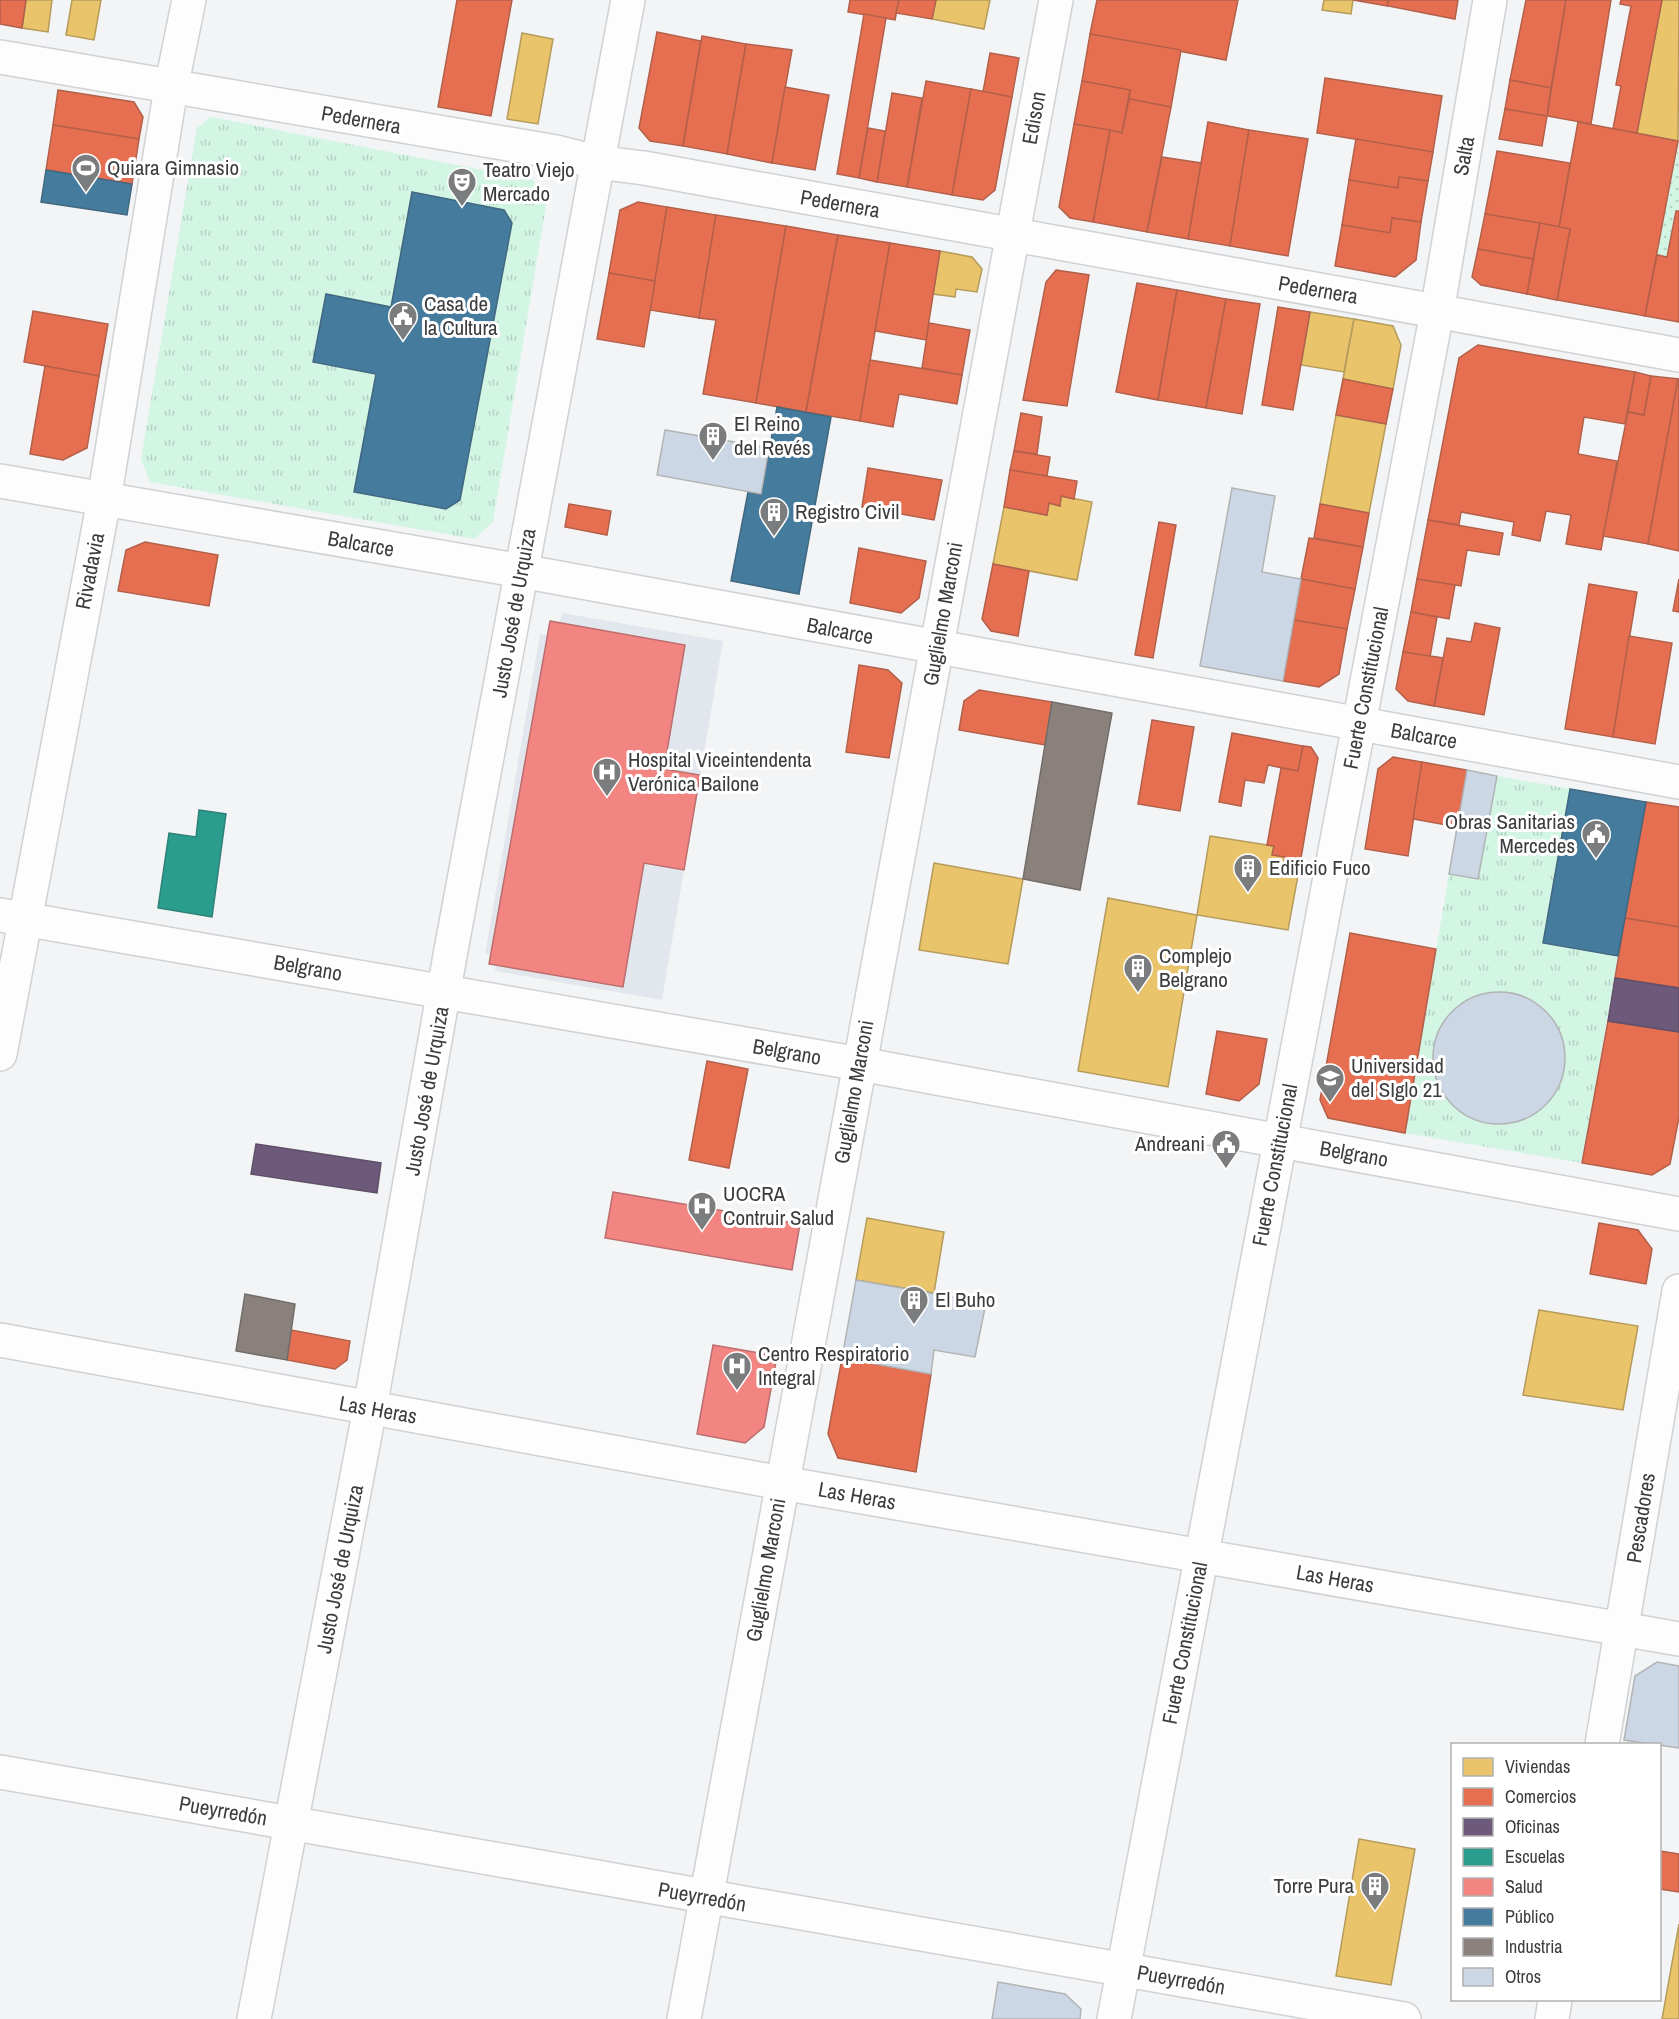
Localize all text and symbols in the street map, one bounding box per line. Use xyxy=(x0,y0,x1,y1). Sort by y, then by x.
street label: Edison xyxy=(1015,89,1052,147)
street label: Pedernera xyxy=(319,98,404,141)
street label: Salta xyxy=(1446,134,1481,178)
sports icon: Quiara Gimnasio xyxy=(70,152,102,194)
place label: Quiara Gimnasio xyxy=(107,153,239,182)
place label: Teatro Viejo Mercado xyxy=(483,155,575,208)
theatre icon: Teatro Viejo Mercado xyxy=(446,166,478,208)
street label: Pedernera xyxy=(798,182,883,225)
street label: Pedernera xyxy=(1276,268,1361,311)
place label: Casa de la Cultura xyxy=(424,289,498,342)
public building icon: Casa de la Cultura xyxy=(387,300,419,342)
place label: El Reino del Revés xyxy=(734,409,811,462)
building icon: El Reino del Revés xyxy=(697,420,729,462)
building icon: Registro Civil xyxy=(758,496,790,538)
place label: Registro Civil xyxy=(795,497,899,526)
street label: Balcarce xyxy=(326,523,397,564)
street label: Justo José de Urquiza xyxy=(484,526,543,700)
street label: Rivadavia xyxy=(68,530,111,612)
street label: Guglielmo Marconi xyxy=(916,540,969,688)
street label: Fuerte Constitucional xyxy=(1336,604,1395,771)
street label: Balcarce xyxy=(804,610,876,651)
street label: Balcarce xyxy=(1389,715,1460,756)
place label: Hospital Viceintendenta Verónica Bailone xyxy=(628,745,812,798)
hospital icon: Hospital Viceintendenta Verónica Bailone xyxy=(591,756,623,798)
place label: Obras Sanitarias Mercedes xyxy=(1445,807,1575,860)
public building icon: Obras Sanitarias Mercedes xyxy=(1580,818,1612,860)
building icon: Edificio Fuco xyxy=(1232,852,1264,894)
place label: Edificio Fuco xyxy=(1269,853,1370,882)
place label: Complejo Belgrano xyxy=(1159,941,1232,994)
street label: Belgrano xyxy=(272,947,345,988)
building icon: Complejo Belgrano xyxy=(1122,952,1154,994)
street label: Justo José de Urquiza xyxy=(397,1004,456,1178)
street label: Guglielmo Marconi xyxy=(827,1018,880,1166)
street label: Belgrano xyxy=(751,1031,824,1072)
place label: Universidad del SIglo 21 xyxy=(1351,1051,1444,1104)
school or university icon: Universidad del SIglo 21 xyxy=(1314,1062,1346,1104)
street label: Fuerte Constitucional xyxy=(1245,1081,1304,1248)
public building icon: Andreani xyxy=(1210,1128,1242,1170)
place label: Andreani xyxy=(1134,1129,1205,1158)
street label: Belgrano xyxy=(1318,1133,1391,1174)
place label: UOCRA Contruir Salud xyxy=(723,1179,834,1232)
hospital icon: UOCRA Contruir Salud xyxy=(686,1190,718,1232)
building icon: El Buho xyxy=(898,1284,930,1326)
place label: El Buho xyxy=(935,1285,995,1314)
place label: Centro Respiratorio Integral xyxy=(758,1339,909,1392)
hospital icon: Centro Respiratorio Integral xyxy=(721,1350,753,1392)
street label: Las Heras xyxy=(337,1388,419,1431)
street label: Pescadores xyxy=(1619,1471,1662,1565)
street label: Las Heras xyxy=(816,1474,898,1517)
street label: Justo José de Urquiza xyxy=(309,1482,370,1656)
street label: Guglielmo Marconi xyxy=(739,1496,792,1644)
street label: Las Heras xyxy=(1294,1557,1376,1600)
street label: Fuerte Constitucional xyxy=(1155,1559,1214,1726)
legend xyxy=(1451,1743,1661,2001)
text: Viviendas xyxy=(1505,1754,1570,1779)
text: Comercios xyxy=(1505,1784,1576,1809)
street label: Pueyrredón xyxy=(177,1788,269,1833)
text: Oficinas xyxy=(1505,1814,1560,1839)
text: Escuelas xyxy=(1505,1844,1565,1869)
building icon: Torre Pura xyxy=(1359,1870,1391,1912)
place label: Torre Pura xyxy=(1274,1871,1354,1900)
street label: Pueyrredón xyxy=(656,1874,748,1919)
text: Salud xyxy=(1505,1874,1543,1899)
text: Público xyxy=(1505,1904,1554,1929)
text: Industria xyxy=(1505,1934,1562,1959)
street label: Pueyrredón xyxy=(1135,1957,1227,2002)
text: Otros xyxy=(1505,1964,1541,1989)

